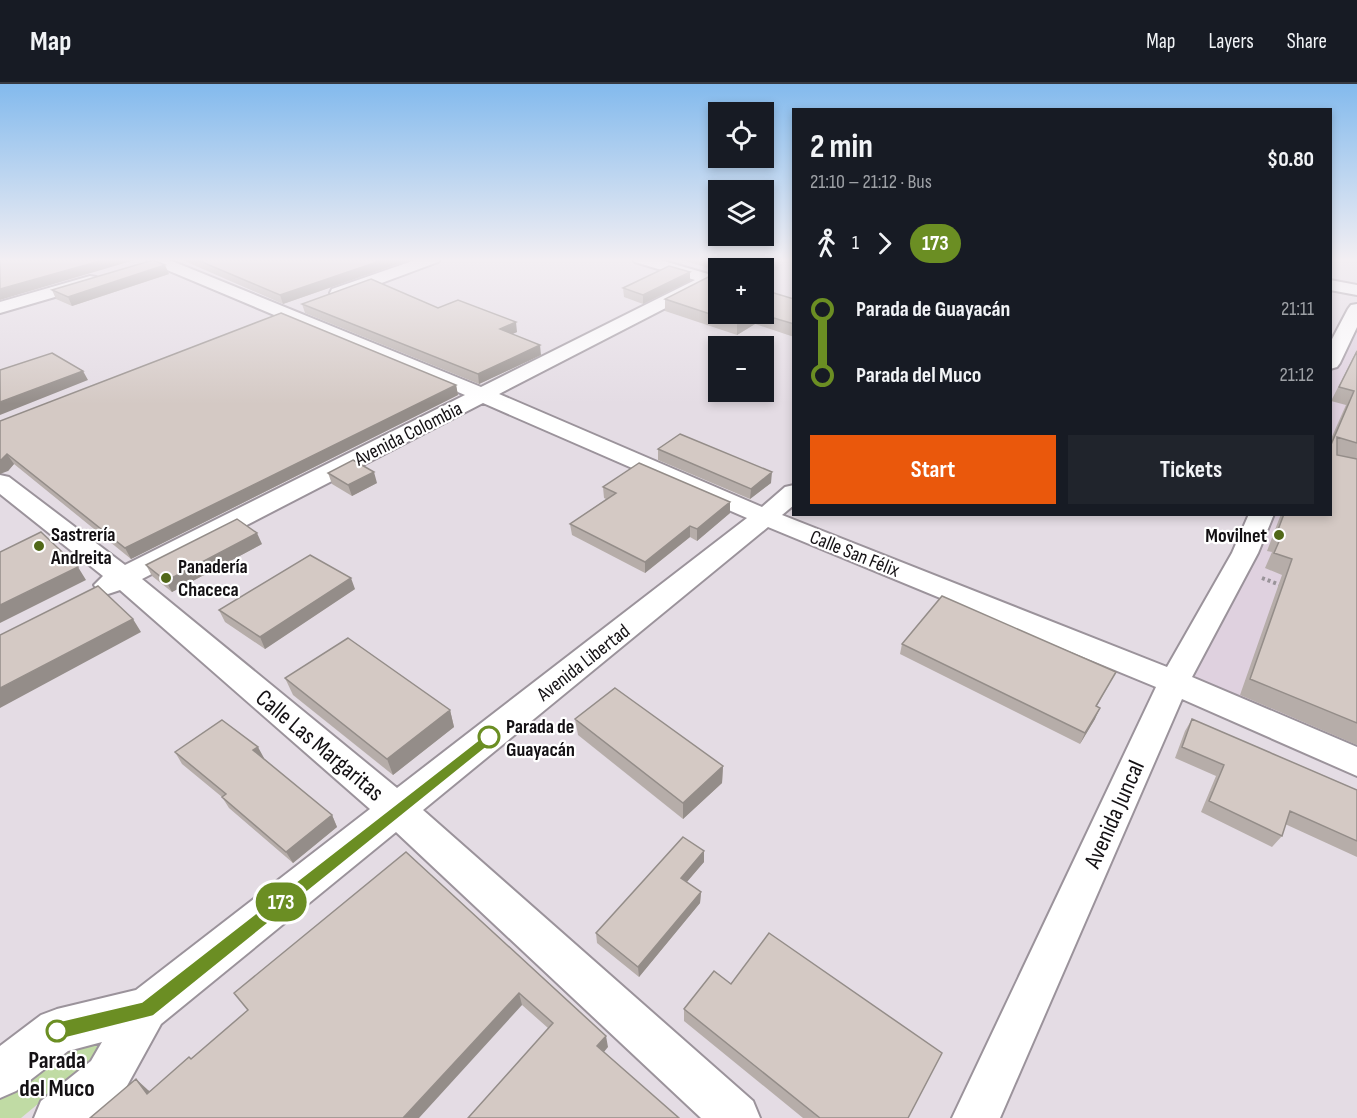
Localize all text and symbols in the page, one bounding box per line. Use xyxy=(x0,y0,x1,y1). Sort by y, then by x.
text: Map xyxy=(30,25,71,58)
text: Map xyxy=(1146,29,1175,54)
text: Layers xyxy=(1208,29,1254,54)
text: Share xyxy=(1287,29,1327,54)
map controls xyxy=(708,102,774,402)
button: locate xyxy=(708,102,774,168)
text: 2 min xyxy=(810,127,873,167)
text: $0.80 xyxy=(1267,146,1314,173)
text: 21:10 – 21:12 · Bus xyxy=(810,170,932,194)
button: layers xyxy=(708,180,774,246)
icon: walk xyxy=(810,227,843,260)
icon: forward xyxy=(868,227,901,260)
text: 1 xyxy=(852,231,859,255)
text: 173 xyxy=(922,231,949,256)
button: + xyxy=(708,258,774,324)
text: Parada de Guayacán xyxy=(856,296,1010,323)
text: 21:11 xyxy=(1281,297,1314,321)
button: − xyxy=(708,336,774,402)
text: Parada del Muco xyxy=(856,362,981,389)
text: 21:12 xyxy=(1279,363,1314,387)
street label: Avenida Colombia xyxy=(350,396,466,472)
button: Start xyxy=(810,435,1056,504)
button: Tickets xyxy=(1068,435,1314,504)
place label: Sastrería Andreita xyxy=(50,523,115,570)
place label: Movilnet xyxy=(1205,524,1267,548)
street label: Calle San Félix xyxy=(806,525,903,583)
marker: Movilnet xyxy=(1272,528,1286,542)
marker: Sastrería Andreita xyxy=(32,539,46,553)
place label: Panadería Chaceca xyxy=(178,555,248,602)
marker: Panadería Chaceca xyxy=(159,571,173,585)
street label: Avenida Libertad xyxy=(532,619,635,707)
street label: Calle Las Margaritas xyxy=(250,683,390,807)
place label: Parada de Guayacán xyxy=(506,715,575,762)
marker: Parada de Guayacán xyxy=(478,726,500,748)
street label: Avenida Juncal xyxy=(1077,756,1151,873)
line badge: 173 xyxy=(246,882,316,922)
text: 173 xyxy=(268,890,294,915)
marker: Parada del Muco xyxy=(46,1020,68,1042)
place label: Parada del Muco xyxy=(19,1046,95,1103)

